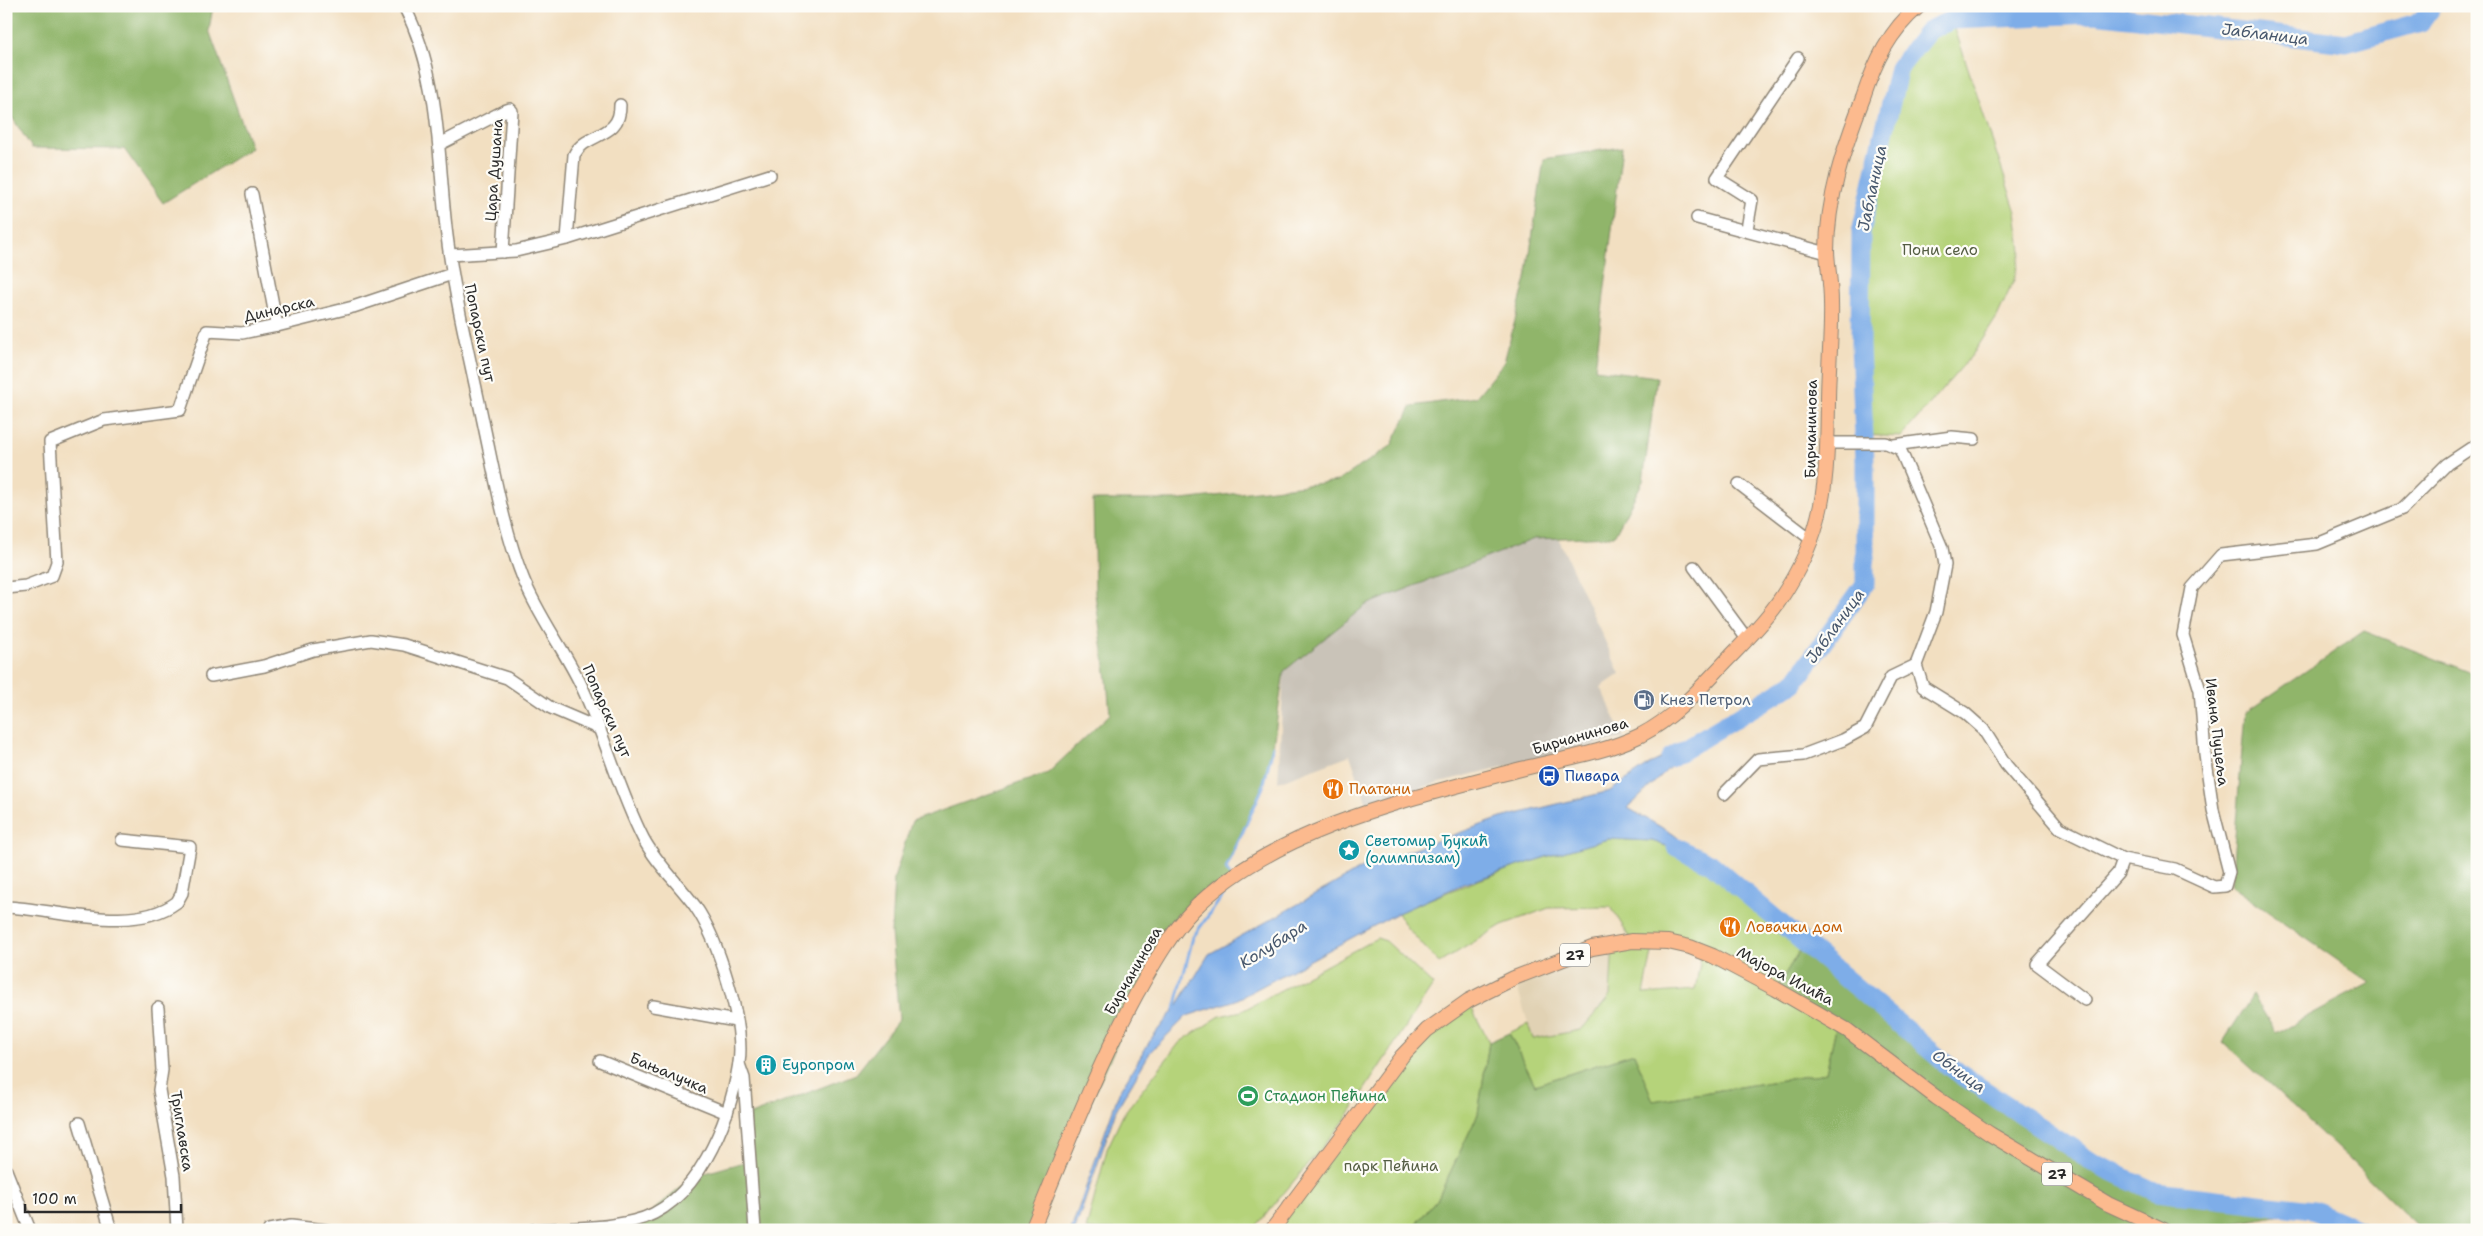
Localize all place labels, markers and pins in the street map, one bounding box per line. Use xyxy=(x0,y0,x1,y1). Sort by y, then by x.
fuel station icon: Кнез Петрол xyxy=(1632,688,1656,712)
place label: Кнез Петрол xyxy=(1660,690,1751,710)
bus stop icon: Пивара xyxy=(1537,764,1561,788)
place label: Пивара xyxy=(1565,766,1620,786)
restaurant icon: Платани xyxy=(1321,777,1345,801)
place label: Платани xyxy=(1349,779,1411,799)
place label: Светомир Ђукић (олимпизам) xyxy=(1365,831,1488,868)
place icon: Светомир Ђукић (олимпизам) xyxy=(1337,838,1361,862)
restaurant icon: Ловачки дом xyxy=(1718,915,1742,939)
place label: Ловачки дом xyxy=(1746,917,1843,937)
building icon: Еуропром xyxy=(754,1053,778,1077)
place label: Еуропром xyxy=(782,1055,855,1075)
sports icon: Стадион Пећина xyxy=(1236,1084,1260,1108)
place label: Стадион Пећина xyxy=(1264,1086,1387,1106)

